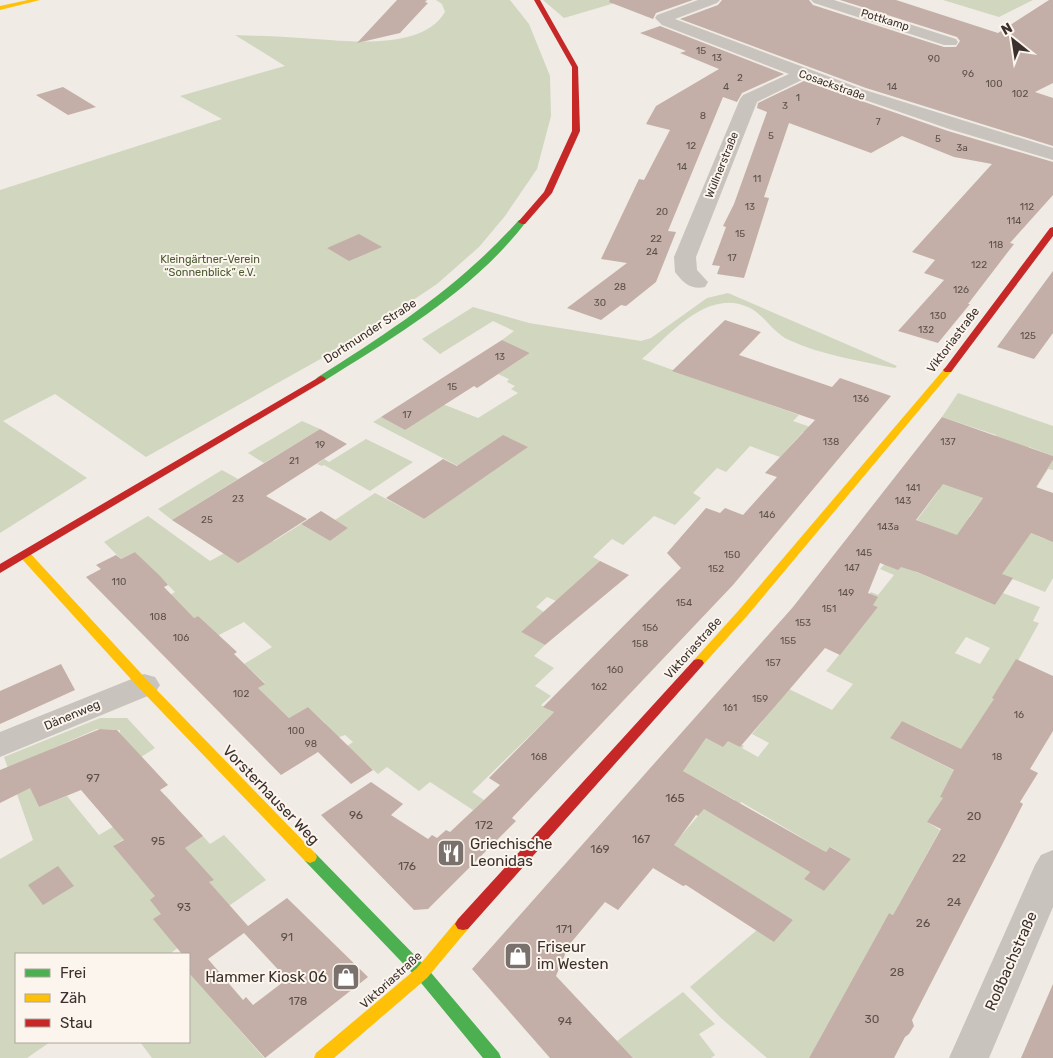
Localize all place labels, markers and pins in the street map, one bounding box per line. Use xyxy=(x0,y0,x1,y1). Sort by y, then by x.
place label: Griechische Leonidas xyxy=(470,835,552,870)
restaurant icon: Griechische Leonidas xyxy=(436,838,466,868)
place label: Friseur im Westen xyxy=(537,938,609,973)
shop icon: Friseur im Westen xyxy=(503,941,533,971)
shop icon: Hammer Kiosk 06 xyxy=(331,962,361,992)
place label: Hammer Kiosk 06 xyxy=(205,968,327,986)

